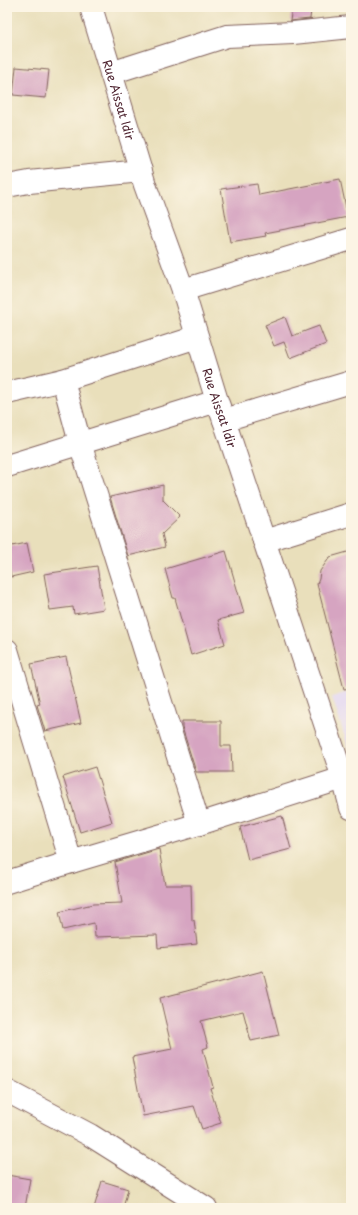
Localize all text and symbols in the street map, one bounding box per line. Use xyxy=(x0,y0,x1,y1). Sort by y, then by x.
street label: Rue Aissat Idir xyxy=(98,57,140,143)
street label: Rue Aissat Idir xyxy=(198,366,242,450)

